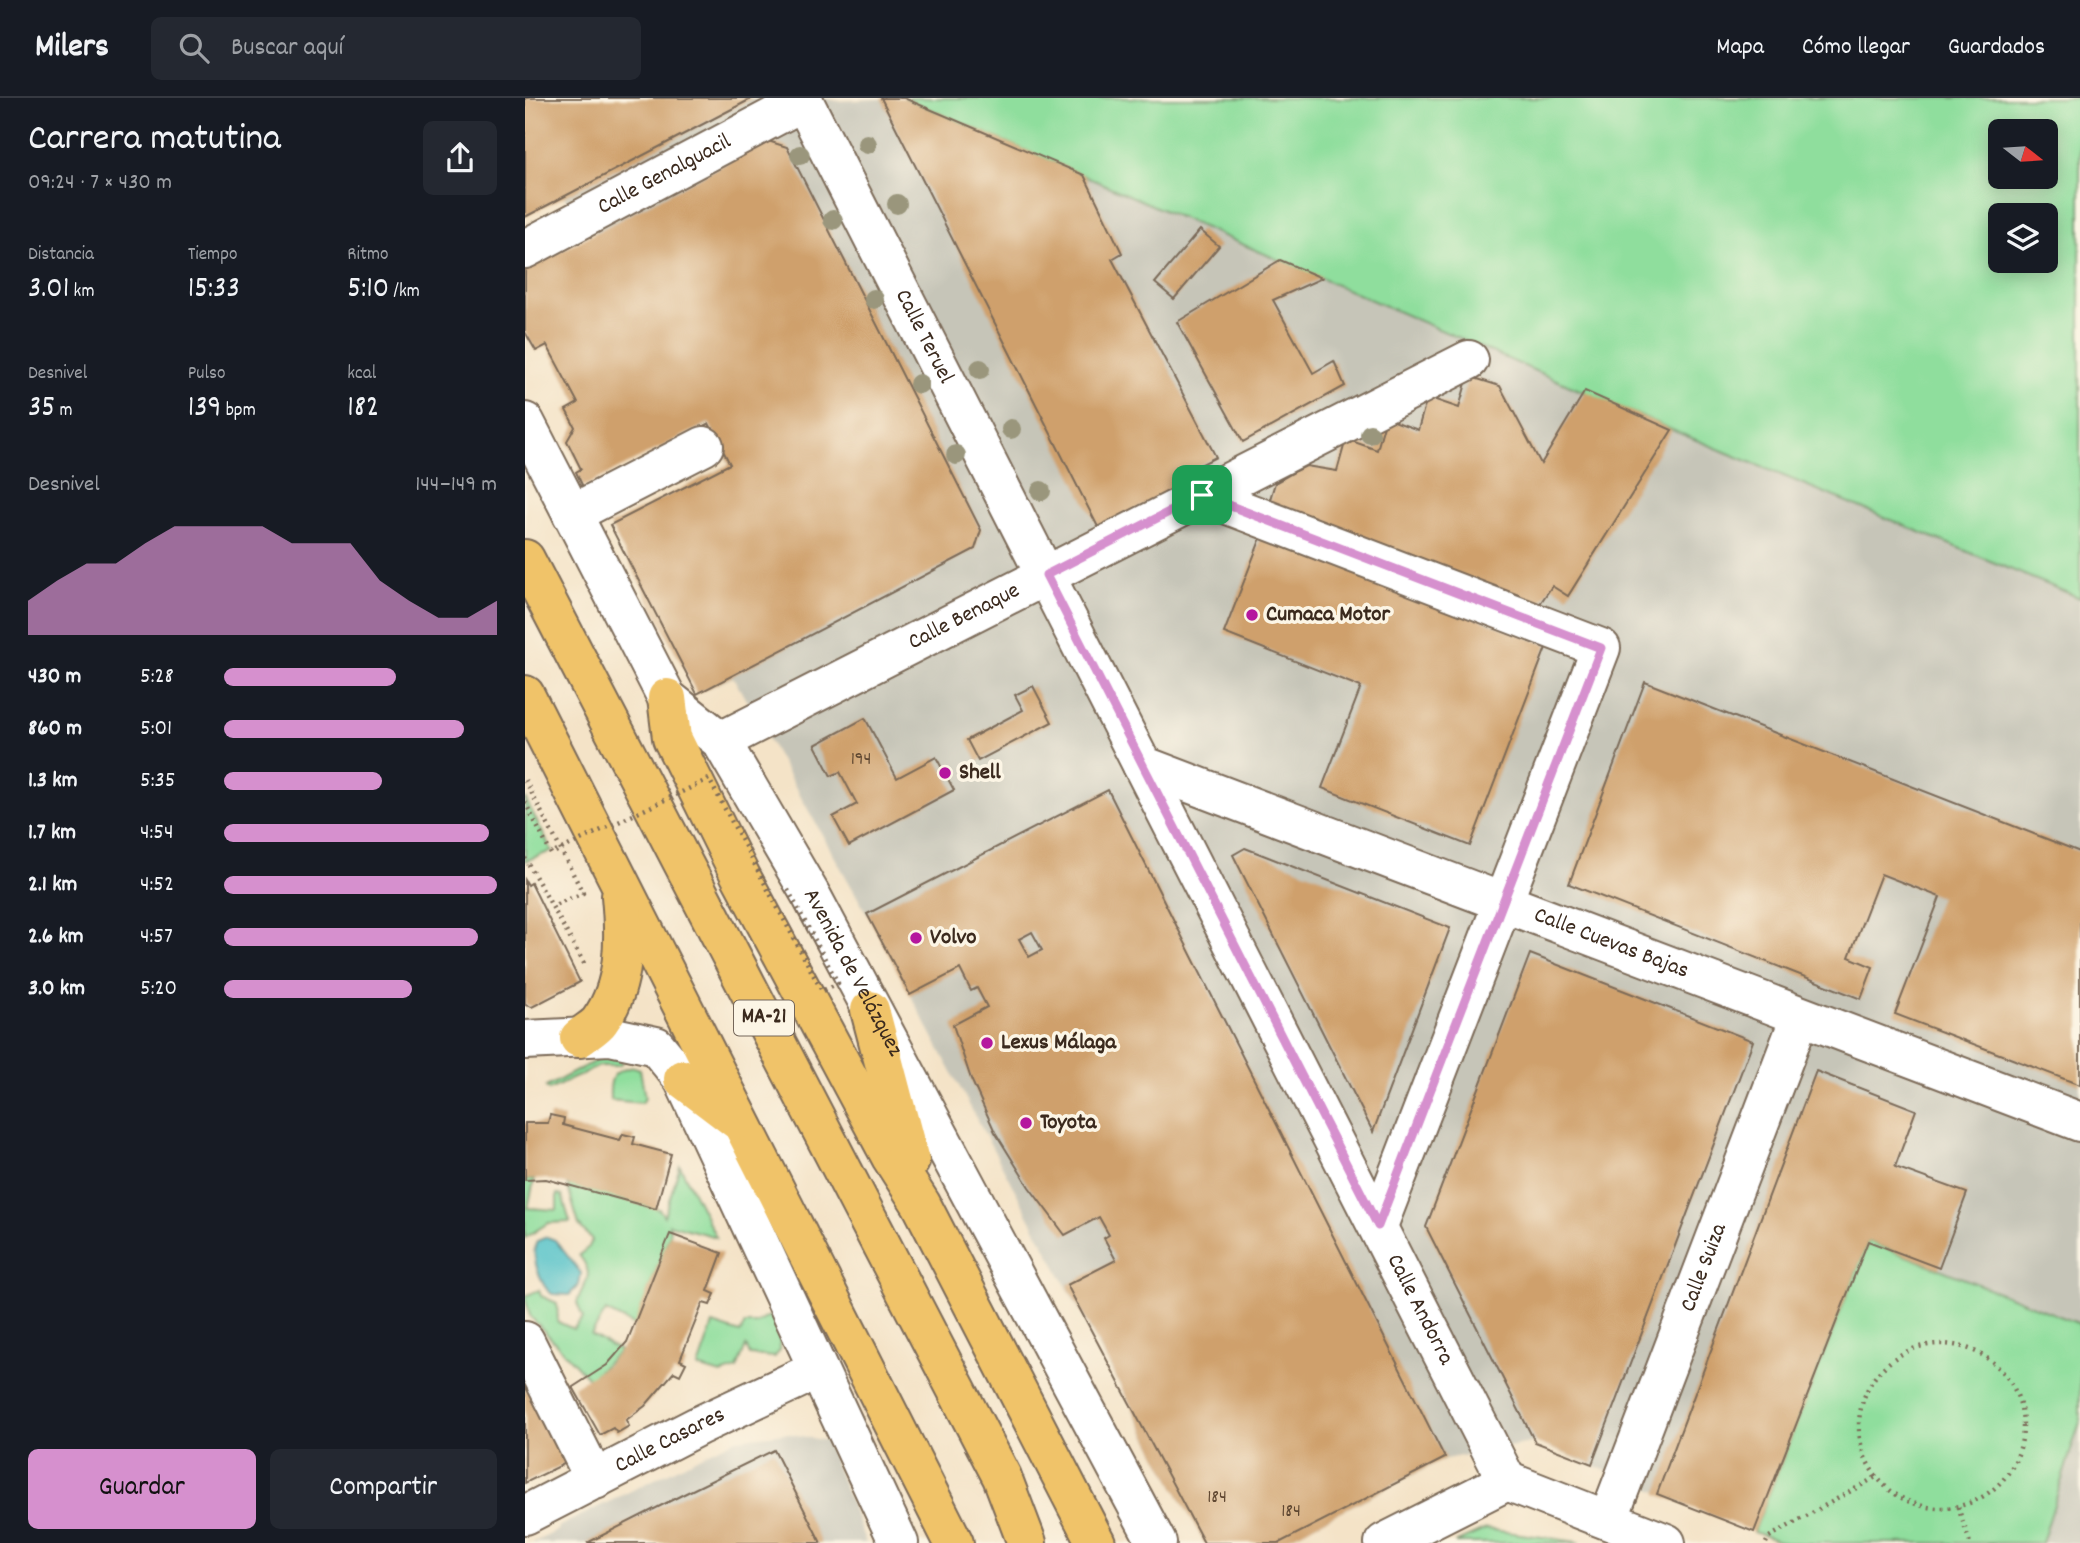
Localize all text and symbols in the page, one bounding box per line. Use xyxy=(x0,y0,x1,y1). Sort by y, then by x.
search box xyxy=(151,17,641,80)
text: Milers xyxy=(35,25,109,72)
icon: search xyxy=(175,29,213,67)
text: Buscar aquí xyxy=(231,30,343,67)
text: Mapa xyxy=(1716,31,1764,65)
text: Cómo llegar xyxy=(1802,31,1910,65)
text: Guardados xyxy=(1948,31,2045,65)
text: Carrera matutina xyxy=(28,113,281,168)
north arrow xyxy=(1988,119,2058,189)
map controls xyxy=(1988,119,2058,273)
button: share xyxy=(423,121,497,195)
street label: Calle Genalguacil xyxy=(592,126,738,224)
text: 09:24 · 7 × 430 m xyxy=(28,167,172,200)
button: layers xyxy=(1988,203,2058,273)
text: Distancia xyxy=(28,242,94,269)
text: Tiempo xyxy=(188,242,237,269)
text: Ritmo xyxy=(347,242,389,269)
text: 3.01 xyxy=(28,269,69,312)
text: 15:33 xyxy=(188,269,240,312)
text: 5:10 xyxy=(347,269,389,312)
text: km xyxy=(69,279,94,306)
text: /km xyxy=(389,279,420,306)
street label: Calle Teruel xyxy=(886,284,962,390)
text: Desnivel xyxy=(28,361,87,388)
text: Pulso xyxy=(188,361,225,388)
text: kcal xyxy=(347,361,376,388)
text: 35 xyxy=(28,388,55,431)
text: 139 xyxy=(188,388,221,431)
text: 182 xyxy=(347,388,379,431)
text: m xyxy=(55,398,73,425)
text: bpm xyxy=(221,398,256,425)
pin xyxy=(1172,465,1232,525)
text: Desnivel xyxy=(28,469,100,502)
text: 144–149 m xyxy=(415,469,497,502)
icon: arrive xyxy=(1183,476,1221,514)
street label: Calle Benaque xyxy=(903,575,1026,659)
place label: Cumaca Motor xyxy=(1266,599,1391,632)
marker: Cumaca Motor xyxy=(1244,607,1260,623)
text: 430 m xyxy=(28,661,81,694)
text: 5:28 xyxy=(140,661,174,694)
text: 860 m xyxy=(28,713,82,746)
text: 5:01 xyxy=(140,713,172,746)
house number: 194 xyxy=(851,747,871,774)
place label: Shell xyxy=(959,757,1001,790)
text: 1.3 km xyxy=(28,765,78,798)
text: 5:35 xyxy=(140,765,175,798)
marker: Shell xyxy=(937,765,953,781)
text: 1.7 km xyxy=(28,817,76,850)
text: 4:54 xyxy=(140,817,174,850)
text: 2.1 km xyxy=(28,869,77,902)
text: 4:52 xyxy=(140,869,174,902)
street label: Avenida de Velázquez xyxy=(794,883,911,1063)
street label: Calle Cuevas Bajas xyxy=(1529,899,1693,988)
text: 2.6 km xyxy=(28,921,84,954)
text: 4:57 xyxy=(140,921,173,954)
place label: Volvo xyxy=(930,922,977,955)
marker: Volvo xyxy=(908,930,924,946)
text: 3.0 km xyxy=(28,973,85,1006)
text: 5:20 xyxy=(140,973,177,1006)
road number: MA-21 xyxy=(734,1000,794,1035)
place label: Lexus Málaga xyxy=(1001,1027,1117,1060)
marker: Lexus Málaga xyxy=(979,1035,995,1051)
place label: Toyota xyxy=(1040,1107,1097,1140)
marker: Toyota xyxy=(1018,1115,1034,1131)
street label: Calle Suiza xyxy=(1672,1218,1737,1317)
street label: Calle Andorra xyxy=(1378,1248,1462,1372)
street label: Calle Casares xyxy=(609,1399,731,1482)
button: Guardar xyxy=(28,1449,256,1529)
button: Compartir xyxy=(270,1449,497,1529)
house number: 184 xyxy=(1207,1485,1227,1512)
house number: 184 xyxy=(1281,1499,1301,1526)

